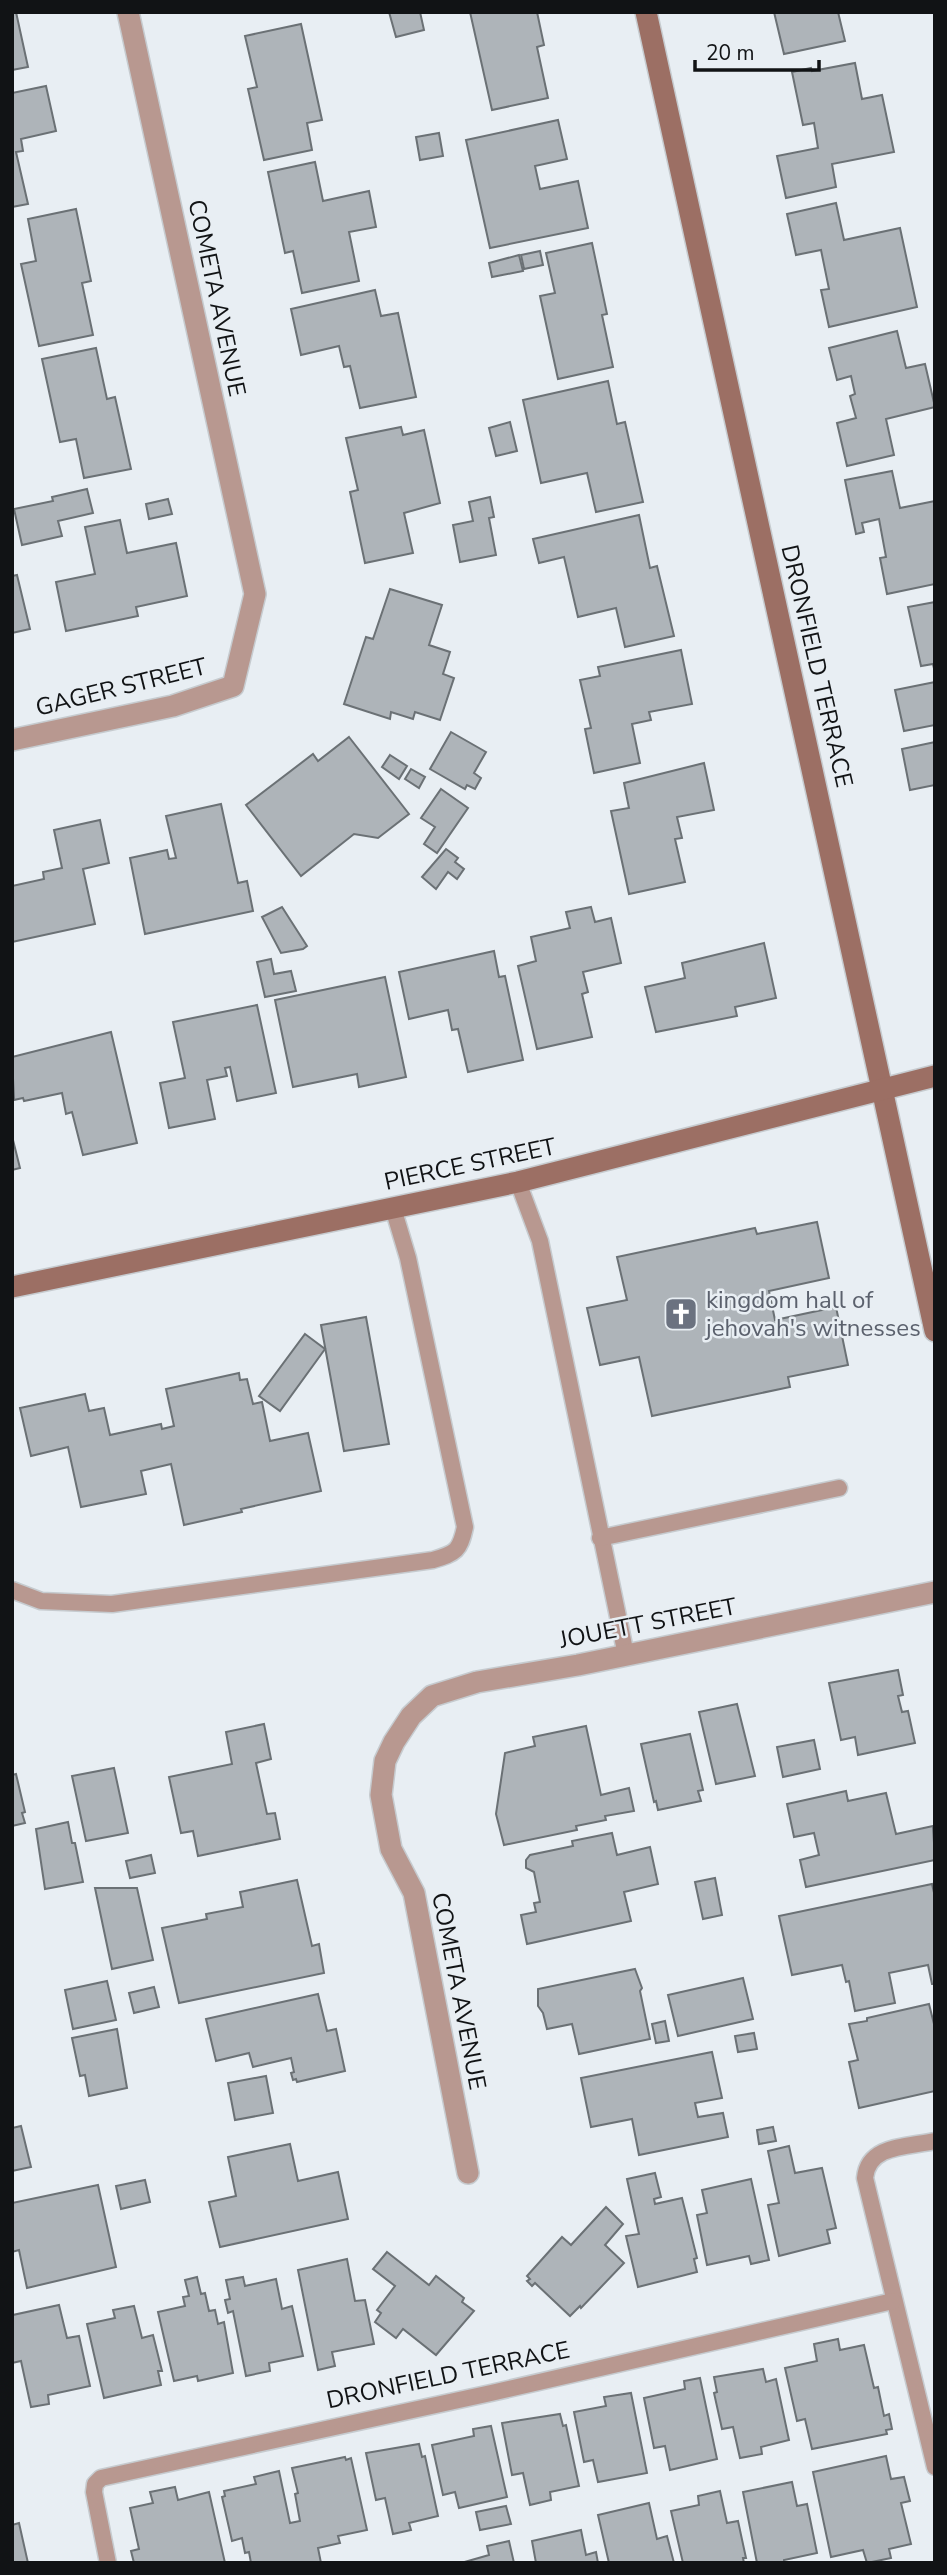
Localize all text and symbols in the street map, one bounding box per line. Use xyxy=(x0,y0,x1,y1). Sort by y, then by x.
scale bar xyxy=(695,28,819,72)
text: 20 m xyxy=(706,39,755,67)
street label: COMETA AVENUE xyxy=(181,197,253,399)
street label: DRONFIELD TERRACE xyxy=(774,542,860,790)
street label: GAGER STREET xyxy=(32,650,210,724)
street label: PIERCE STREET xyxy=(381,1130,559,1198)
place label: kingdom hall of jehovah's witnesses xyxy=(704,1284,921,1344)
church icon: kingdom hall of jehovah's witnesses xyxy=(662,1295,700,1333)
street label: JOUETT STREET xyxy=(556,1590,740,1656)
street label: COMETA AVENUE xyxy=(424,1890,494,2092)
street label: DRONFIELD TERRACE xyxy=(323,2334,573,2416)

